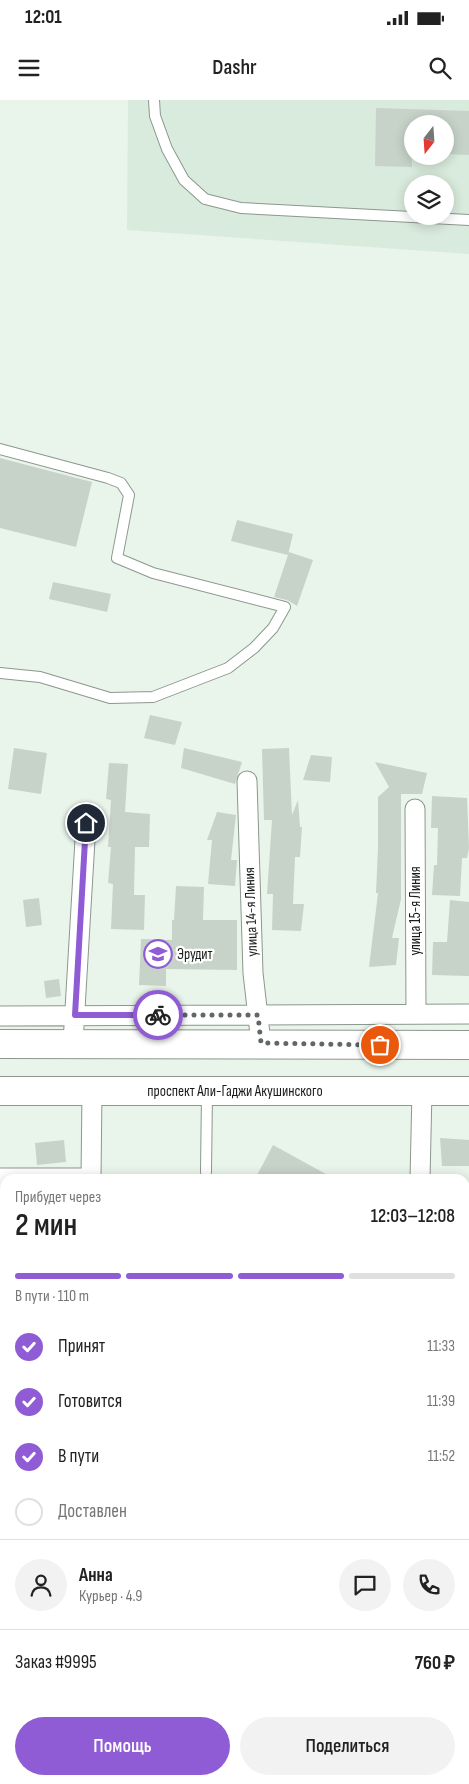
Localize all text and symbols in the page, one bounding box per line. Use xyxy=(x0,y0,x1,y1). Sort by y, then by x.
text: 12:01 xyxy=(25,6,62,29)
icon: menu xyxy=(15,54,43,82)
text: Dashr xyxy=(212,54,257,81)
icon: search xyxy=(426,54,454,82)
north arrow xyxy=(404,115,454,165)
map controls xyxy=(404,115,454,225)
button: layers xyxy=(404,175,454,225)
pin xyxy=(65,802,107,844)
icon: home xyxy=(72,809,100,837)
street label: улица 15-я Линия xyxy=(406,866,425,956)
street label: улица 14-я Линия xyxy=(240,867,262,957)
school or university icon: Эрудит xyxy=(143,939,173,969)
place label: Эрудит xyxy=(177,945,213,964)
courier xyxy=(133,990,183,1040)
icon: bike xyxy=(144,1001,172,1029)
pin xyxy=(359,1024,401,1066)
icon: bag xyxy=(366,1031,394,1059)
street label: проспект Али-Гаджи Акушинского xyxy=(147,1082,323,1101)
text: Прибудет через xyxy=(15,1188,101,1207)
text: 12:03–12:08 xyxy=(371,1205,455,1228)
text: 2 мин xyxy=(15,1206,77,1245)
text: В пути · 110 m xyxy=(15,1287,89,1306)
icon: check xyxy=(15,1333,43,1361)
text: Принят xyxy=(58,1335,105,1358)
text: 11:33 xyxy=(427,1337,455,1356)
icon: check xyxy=(15,1388,43,1416)
text: Готовится xyxy=(58,1390,122,1413)
text: 11:39 xyxy=(427,1392,455,1411)
icon: check xyxy=(15,1443,43,1471)
text: В пути xyxy=(58,1445,99,1468)
text: 11:52 xyxy=(428,1447,455,1466)
text: Доставлен xyxy=(58,1500,127,1523)
button: person xyxy=(15,1559,67,1611)
button: chat xyxy=(339,1559,391,1611)
button: phone xyxy=(403,1559,455,1611)
text: Анна xyxy=(79,1564,113,1587)
text: Курьер · 4.9 xyxy=(79,1587,142,1606)
text: Заказ #9995 xyxy=(15,1651,97,1674)
text: 760 ₽ xyxy=(415,1652,455,1675)
button: Помощь xyxy=(15,1717,230,1775)
button: Поделиться xyxy=(240,1717,455,1775)

